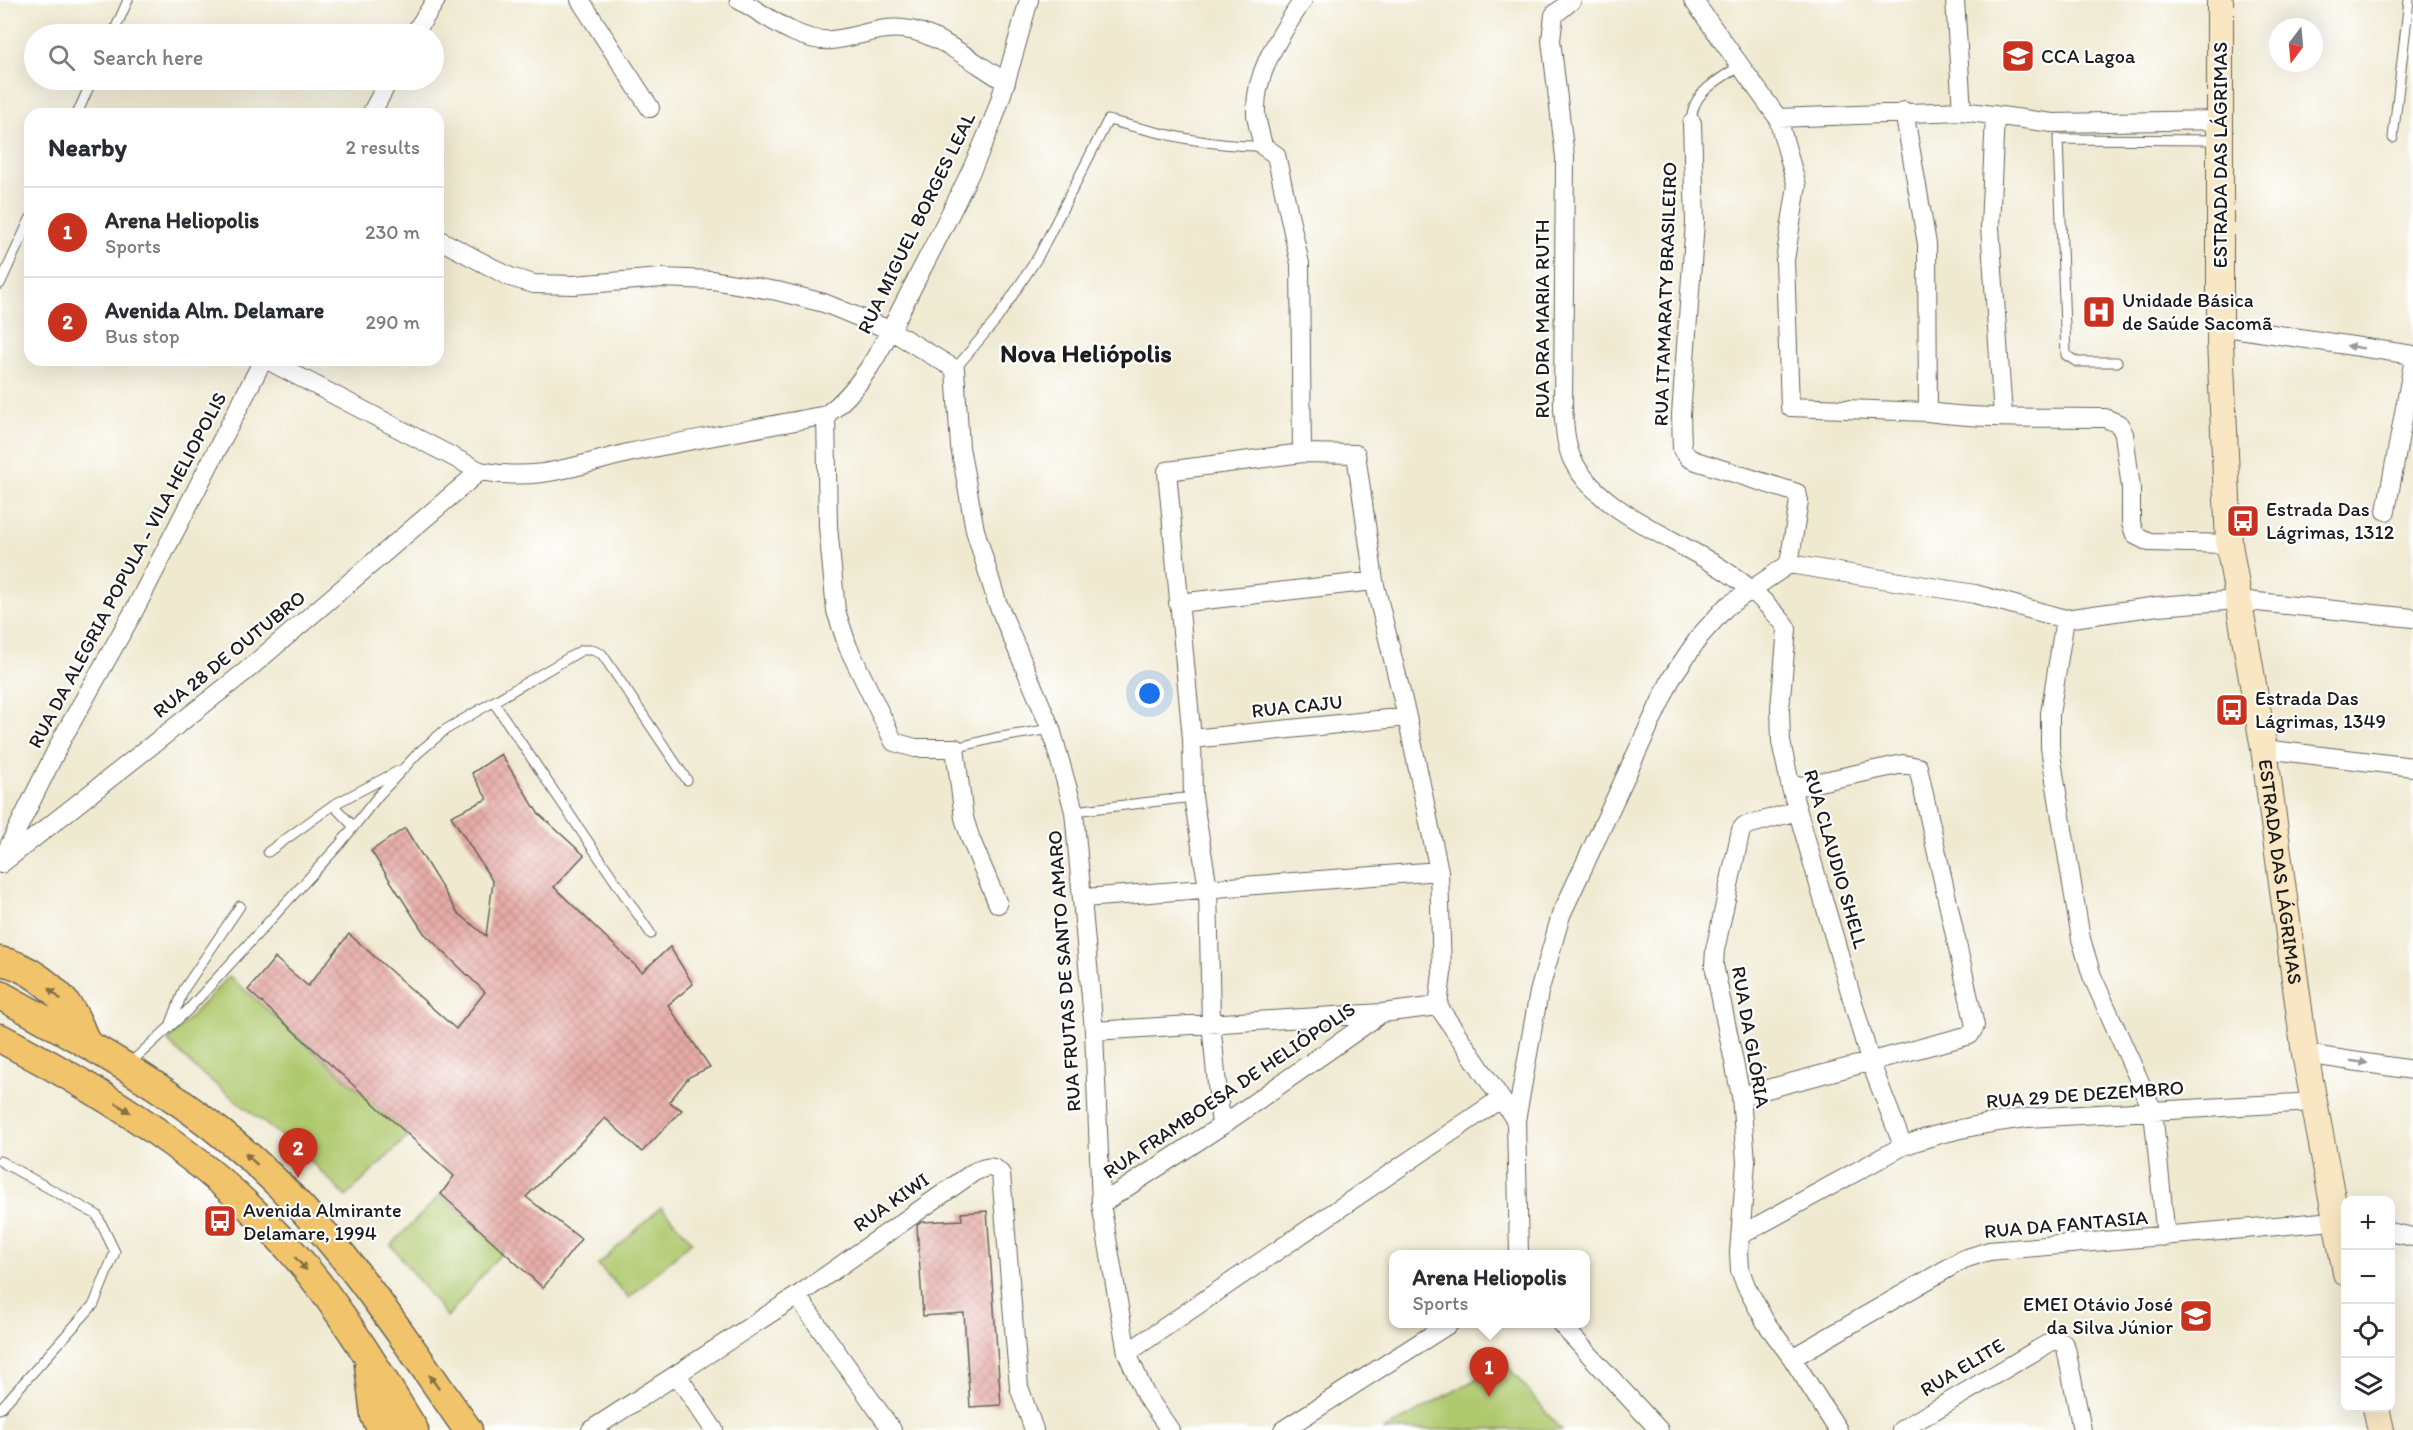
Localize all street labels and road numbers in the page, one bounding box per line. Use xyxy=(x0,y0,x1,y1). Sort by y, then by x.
street label: ESTRADA DAS LÁGRIMAS xyxy=(2208,42,2232,268)
street label: RUA MIGUEL BORGES LEAL xyxy=(852,108,980,338)
street label: RUA ITAMARATY BRASILEIRO xyxy=(1648,161,1682,427)
street label: RUA DRA MARIA RUTH xyxy=(1530,220,1554,418)
street label: RUA DA ALEGRIA POPULA - VILA HELIOPOLIS xyxy=(23,388,231,752)
street label: RUA 28 DE OUTUBRO xyxy=(148,585,310,723)
street label: RUA CAJU xyxy=(1250,689,1344,723)
street label: ESTRADA DAS LÁGRIMAS xyxy=(2253,758,2307,986)
street label: RUA CLAUDIO SHELL xyxy=(1799,767,1873,951)
street label: RUA FRUTAS DE SANTO AMARO xyxy=(1042,829,1086,1113)
street label: RUA DA GLÓRIA xyxy=(1727,964,1775,1110)
street label: RUA FRAMBOESA DE HELIÓPOLIS xyxy=(1098,996,1360,1184)
street label: RUA 29 DE DEZEMBRO xyxy=(1985,1075,2185,1113)
street label: RUA KIWI xyxy=(848,1167,934,1237)
street label: RUA DA FANTASIA xyxy=(1983,1205,2149,1243)
street label: RUA ELITE xyxy=(1916,1333,2008,1401)

